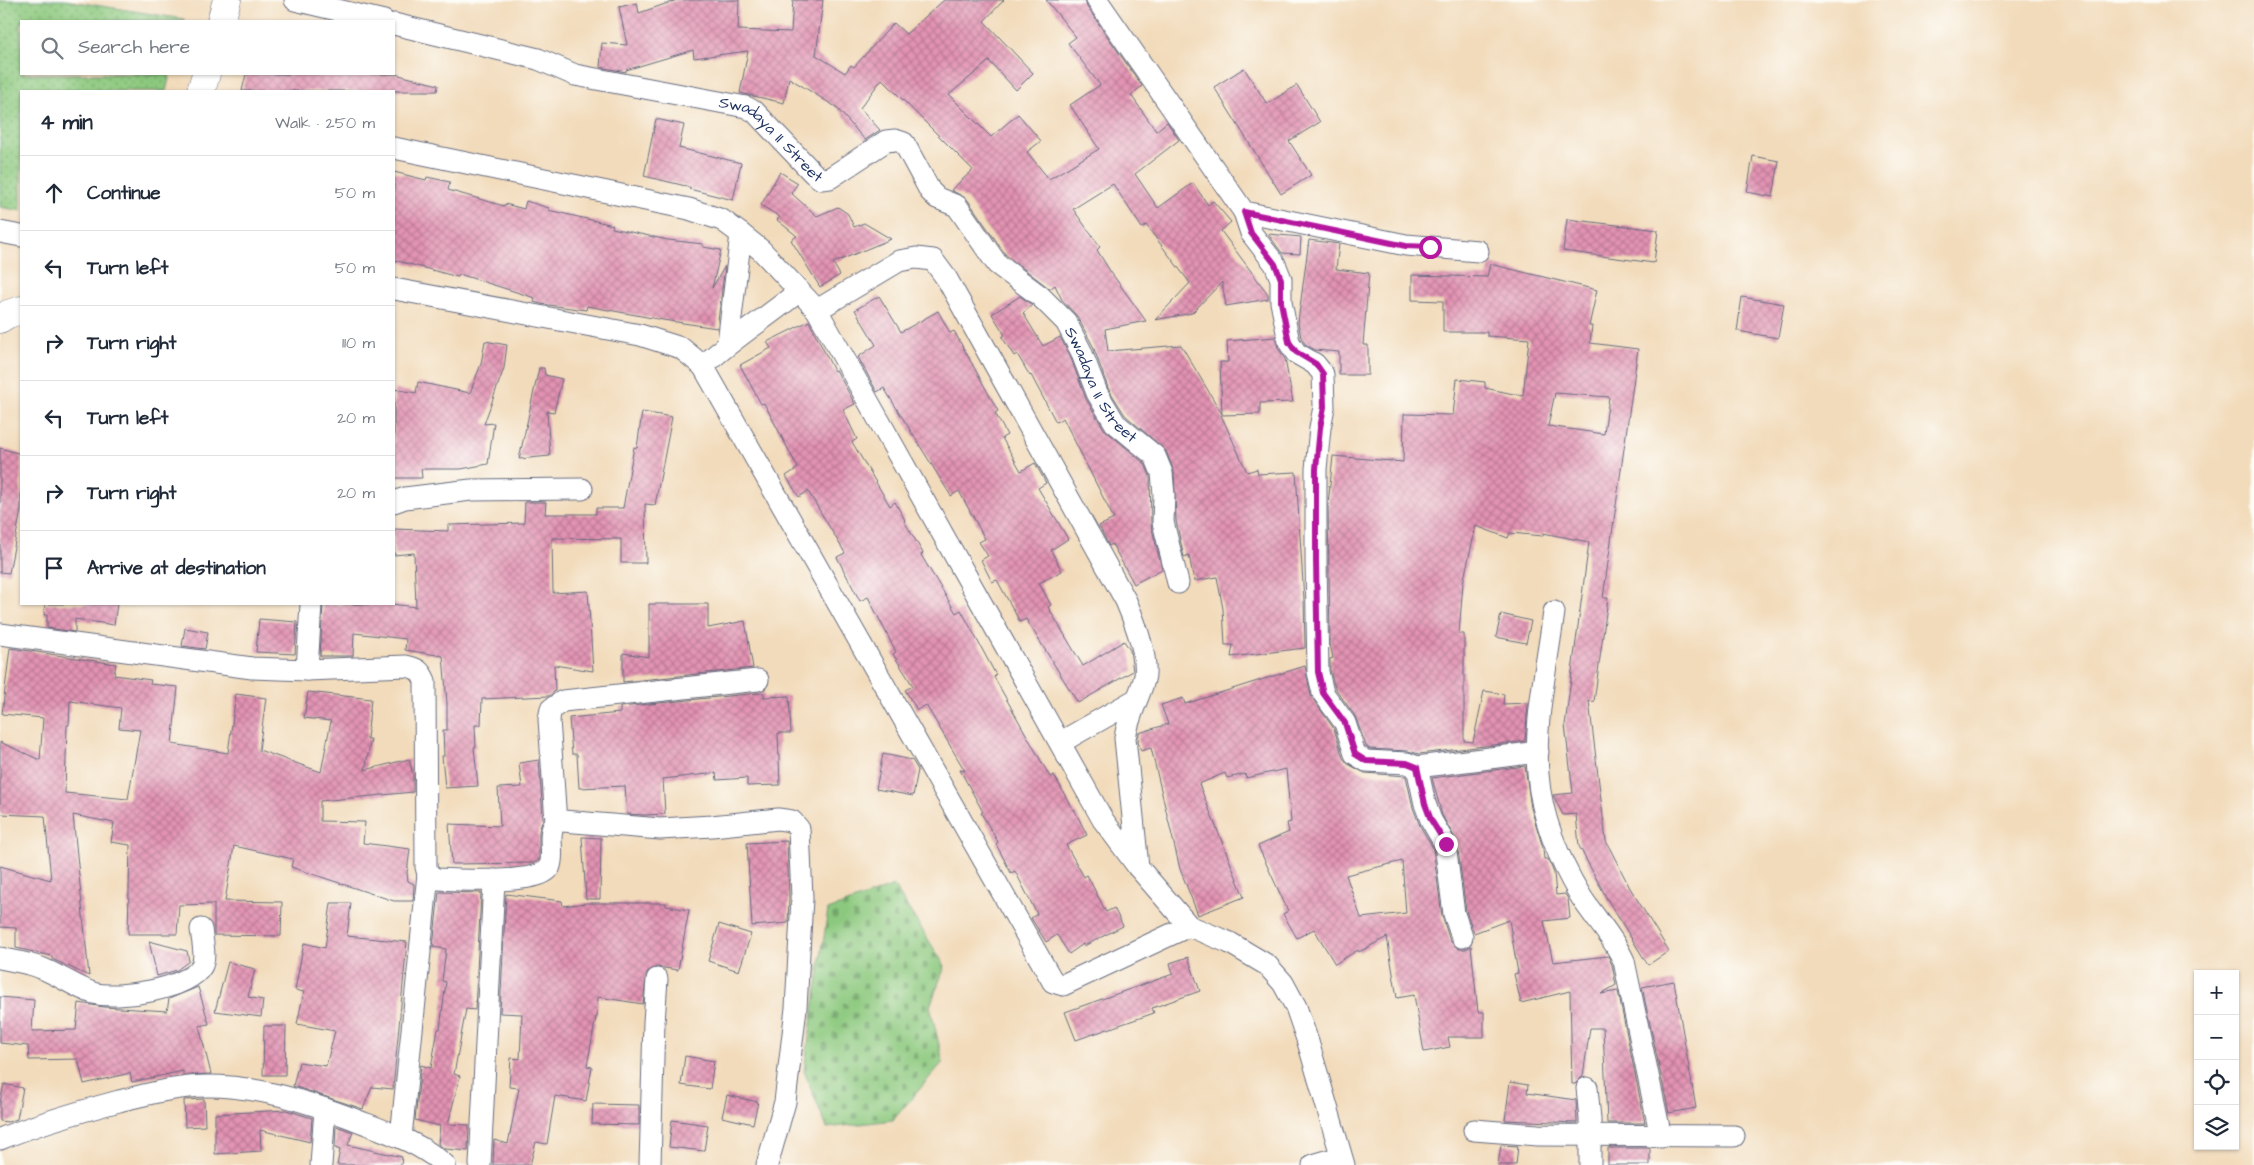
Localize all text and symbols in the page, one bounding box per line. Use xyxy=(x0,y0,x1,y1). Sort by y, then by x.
search box xyxy=(20,20,395,75)
icon: search xyxy=(38,34,66,62)
text: Search here xyxy=(78,34,190,61)
street label: Swadaya II Street xyxy=(717,91,828,188)
text: 4 min xyxy=(40,108,93,137)
text: Walk · 250 m xyxy=(275,112,375,134)
icon: ahead xyxy=(40,179,68,207)
text: Continue xyxy=(87,180,161,207)
text: 50 m xyxy=(335,182,375,204)
route start xyxy=(1419,236,1442,259)
icon: left xyxy=(40,254,68,282)
text: Turn left xyxy=(87,255,168,282)
text: 50 m xyxy=(335,257,375,279)
street label: Swadaya II Street xyxy=(1059,323,1142,448)
icon: right xyxy=(40,329,68,357)
text: Turn right xyxy=(87,330,176,357)
text: 110 m xyxy=(342,332,375,354)
icon: left xyxy=(40,404,68,432)
text: Turn left xyxy=(87,405,168,432)
text: 20 m xyxy=(337,407,375,429)
icon: right xyxy=(40,479,68,507)
text: Turn right xyxy=(87,480,176,507)
text: 20 m xyxy=(337,482,375,504)
icon: arrive xyxy=(40,554,68,582)
text: Arrive at destination xyxy=(87,555,266,582)
route end xyxy=(1435,833,1458,856)
map controls xyxy=(2194,970,2239,1150)
button: + xyxy=(2194,970,2239,1015)
button: − xyxy=(2194,1015,2239,1060)
button: locate xyxy=(2194,1060,2239,1105)
button: layers xyxy=(2194,1105,2239,1150)

